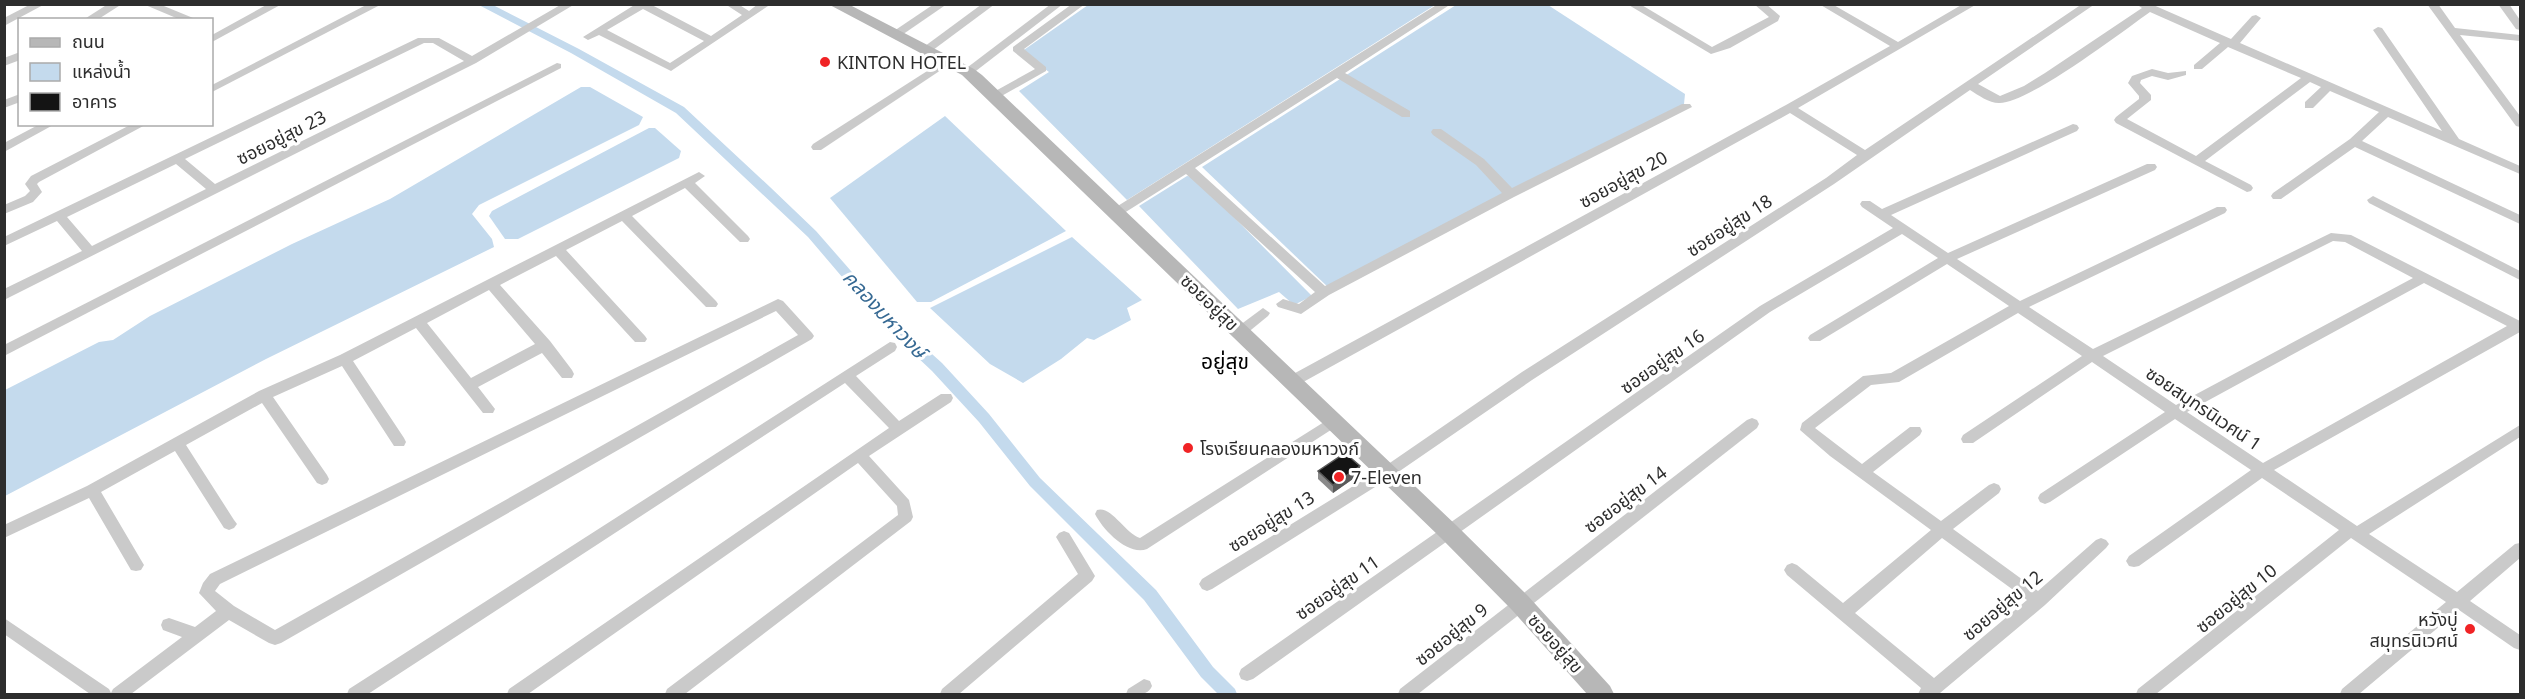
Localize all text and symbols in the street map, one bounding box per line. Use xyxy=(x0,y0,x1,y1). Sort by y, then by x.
legend xyxy=(18,18,213,126)
text: ถนน xyxy=(72,29,105,53)
place label: KINTON HOTEL xyxy=(837,50,966,74)
marker: KINTON HOTEL xyxy=(818,55,832,69)
text: แหล่งน้ำ xyxy=(72,59,131,83)
text: อาคาร xyxy=(72,89,117,113)
street label: ซอยอยู่สุข 23 xyxy=(232,104,330,171)
street label: ซอยอยู่สุข 20 xyxy=(1575,145,1672,214)
street label: ซอยอยู่สุข 18 xyxy=(1682,188,1777,262)
water label: คลองมหาวงษ์ xyxy=(837,264,935,367)
street label: ซอยอยู่สุข xyxy=(1175,268,1244,336)
street label: ซอยอยู่สุข 16 xyxy=(1615,323,1709,400)
district label: อยู่สุข xyxy=(1201,347,1249,375)
street label: ซอยสมุทรนิเวศน์ 1 xyxy=(2142,360,2266,456)
place label: โรงเรียนคลองมหาวงก์ xyxy=(1200,436,1359,460)
marker: โรงเรียนคลองมหาวงก์ xyxy=(1181,441,1195,455)
street label: ซอยอยู่สุข 14 xyxy=(1579,460,1672,539)
place label: 7-Eleven xyxy=(1351,465,1422,489)
marker: 7-Eleven xyxy=(1332,470,1346,484)
street label: ซอยอยู่สุข 13 xyxy=(1223,485,1319,558)
street label: ซอยอยู่สุข 11 xyxy=(1290,549,1384,626)
street label: ซอยอยู่สุข 10 xyxy=(2191,558,2282,639)
street label: ซอยอยู่สุข 12 xyxy=(1957,564,2048,646)
street label: ซอยอยู่สุข 9 xyxy=(1410,597,1493,672)
place label: หวังบู่ สมุทรนิเวศน์ xyxy=(2370,607,2458,652)
street label: ซอยอยู่สุข xyxy=(1522,608,1589,679)
marker: หวังบู่ สมุทรนิเวศน์ xyxy=(2463,622,2477,636)

